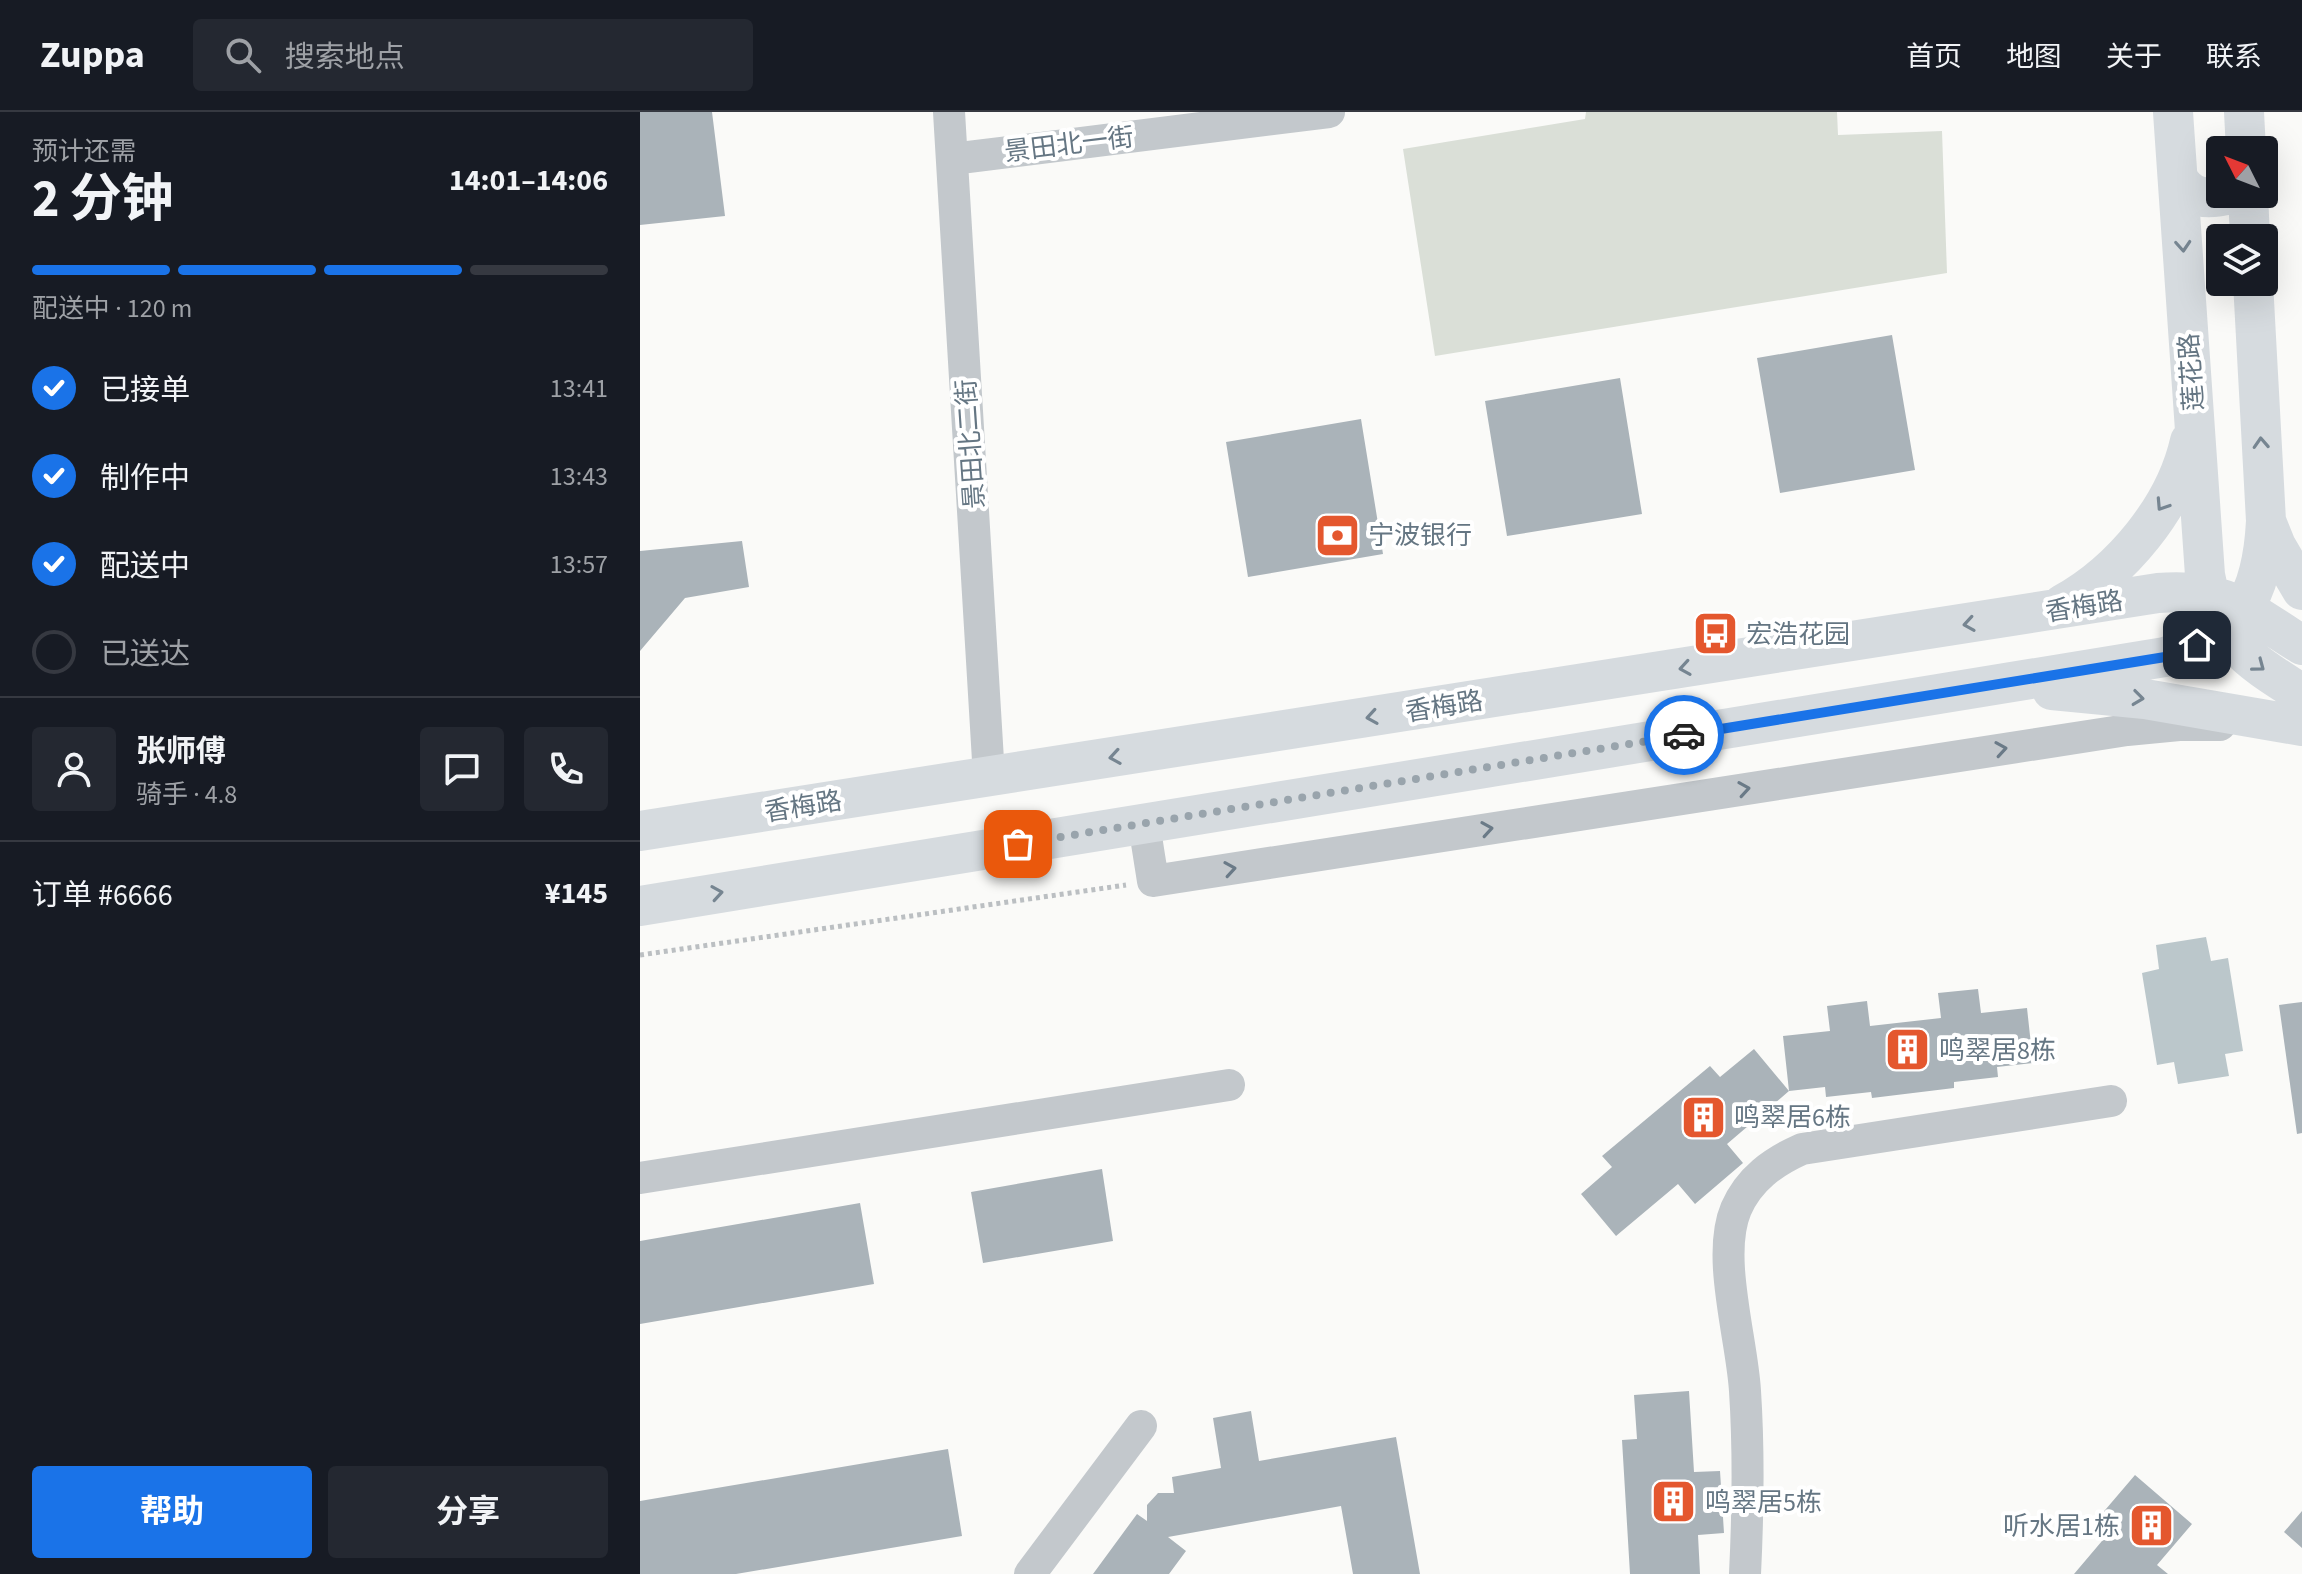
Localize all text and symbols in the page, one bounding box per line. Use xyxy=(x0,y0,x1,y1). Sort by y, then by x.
search box xyxy=(193,19,753,91)
text: Zuppa xyxy=(40,28,145,82)
icon: search xyxy=(221,33,265,77)
text: 搜索地点 xyxy=(285,36,405,79)
text: 首页 xyxy=(1906,37,1962,77)
text: 地图 xyxy=(2006,37,2062,77)
text: 关于 xyxy=(2106,37,2162,77)
text: 联系 xyxy=(2206,37,2262,77)
street label: 景田北一街 xyxy=(1002,118,1136,171)
text: 预计还需 xyxy=(32,133,136,170)
north arrow xyxy=(2206,136,2278,208)
map controls xyxy=(2206,136,2278,296)
text: 14:01–14:06 xyxy=(449,159,608,202)
text: 2 分钟 xyxy=(32,163,174,237)
button: layers xyxy=(2206,224,2278,296)
one-way arrow xyxy=(2174,240,2191,253)
text: 配送中 · 120 m xyxy=(32,290,192,327)
street label: 莲花路 xyxy=(2170,332,2213,412)
icon: check xyxy=(32,366,76,410)
text: 已接单 xyxy=(100,369,190,412)
text: 13:41 xyxy=(550,370,608,407)
street label: 景田北二街 xyxy=(948,378,993,510)
one-way arrow xyxy=(2253,436,2270,449)
icon: check xyxy=(32,454,76,498)
text: 制作中 xyxy=(100,457,190,500)
text: 13:43 xyxy=(550,458,608,495)
one-way arrow xyxy=(2157,496,2172,511)
bank icon: 宁波银行 xyxy=(1313,511,1361,559)
place label: 宁波银行 xyxy=(1368,517,1472,554)
icon: check xyxy=(32,542,76,586)
text: 配送中 xyxy=(100,545,190,588)
text: 13:57 xyxy=(550,546,608,583)
street label: 香梅路 xyxy=(2043,582,2125,631)
bus stop icon: 宏浩花园 xyxy=(1691,610,1739,658)
pin xyxy=(2163,611,2231,679)
one-way arrow xyxy=(1962,614,1976,631)
place label: 宏浩花园 xyxy=(1746,616,1850,653)
icon: home xyxy=(2175,623,2219,667)
text: 已送达 xyxy=(100,633,190,676)
one-way arrow xyxy=(2250,656,2265,670)
one-way arrow xyxy=(1678,659,1691,676)
street label: 香梅路 xyxy=(1403,682,1485,731)
one-way arrow xyxy=(2131,689,2145,706)
courier xyxy=(1644,695,1724,775)
one-way arrow xyxy=(1365,708,1379,725)
icon: car xyxy=(1662,713,1706,757)
button: person xyxy=(32,727,116,811)
button: chat xyxy=(420,727,504,811)
button: phone xyxy=(524,727,608,811)
text: 张师傅 xyxy=(136,730,226,773)
one-way arrow xyxy=(1994,742,2008,759)
one-way arrow xyxy=(1109,748,1122,765)
text: 骑手 · 4.8 xyxy=(136,776,237,813)
one-way arrow xyxy=(1737,781,1751,798)
street label: 香梅路 xyxy=(762,782,844,831)
pin xyxy=(984,810,1052,878)
one-way arrow xyxy=(1480,821,1494,838)
icon: bag xyxy=(996,822,1040,866)
one-way arrow xyxy=(1223,861,1237,878)
text: ¥145 xyxy=(545,872,608,915)
text: 订单 #6666 xyxy=(32,874,173,917)
one-way arrow xyxy=(710,885,724,902)
building icon: 鸣翠居8栋 xyxy=(1884,1026,1932,1074)
place label: 鸣翠居8栋 xyxy=(1939,1032,2056,1069)
building icon: 鸣翠居6栋 xyxy=(1679,1093,1727,1141)
place label: 鸣翠居6栋 xyxy=(1734,1099,1851,1136)
button: 帮助 xyxy=(32,1466,312,1558)
button: 分享 xyxy=(328,1466,608,1558)
building icon: 鸣翠居5栋 xyxy=(1650,1478,1698,1526)
place label: 鸣翠居5栋 xyxy=(1705,1484,1822,1521)
building icon: 听水居1栋 xyxy=(2127,1502,2175,1550)
place label: 听水居1栋 xyxy=(2003,1508,2120,1545)

